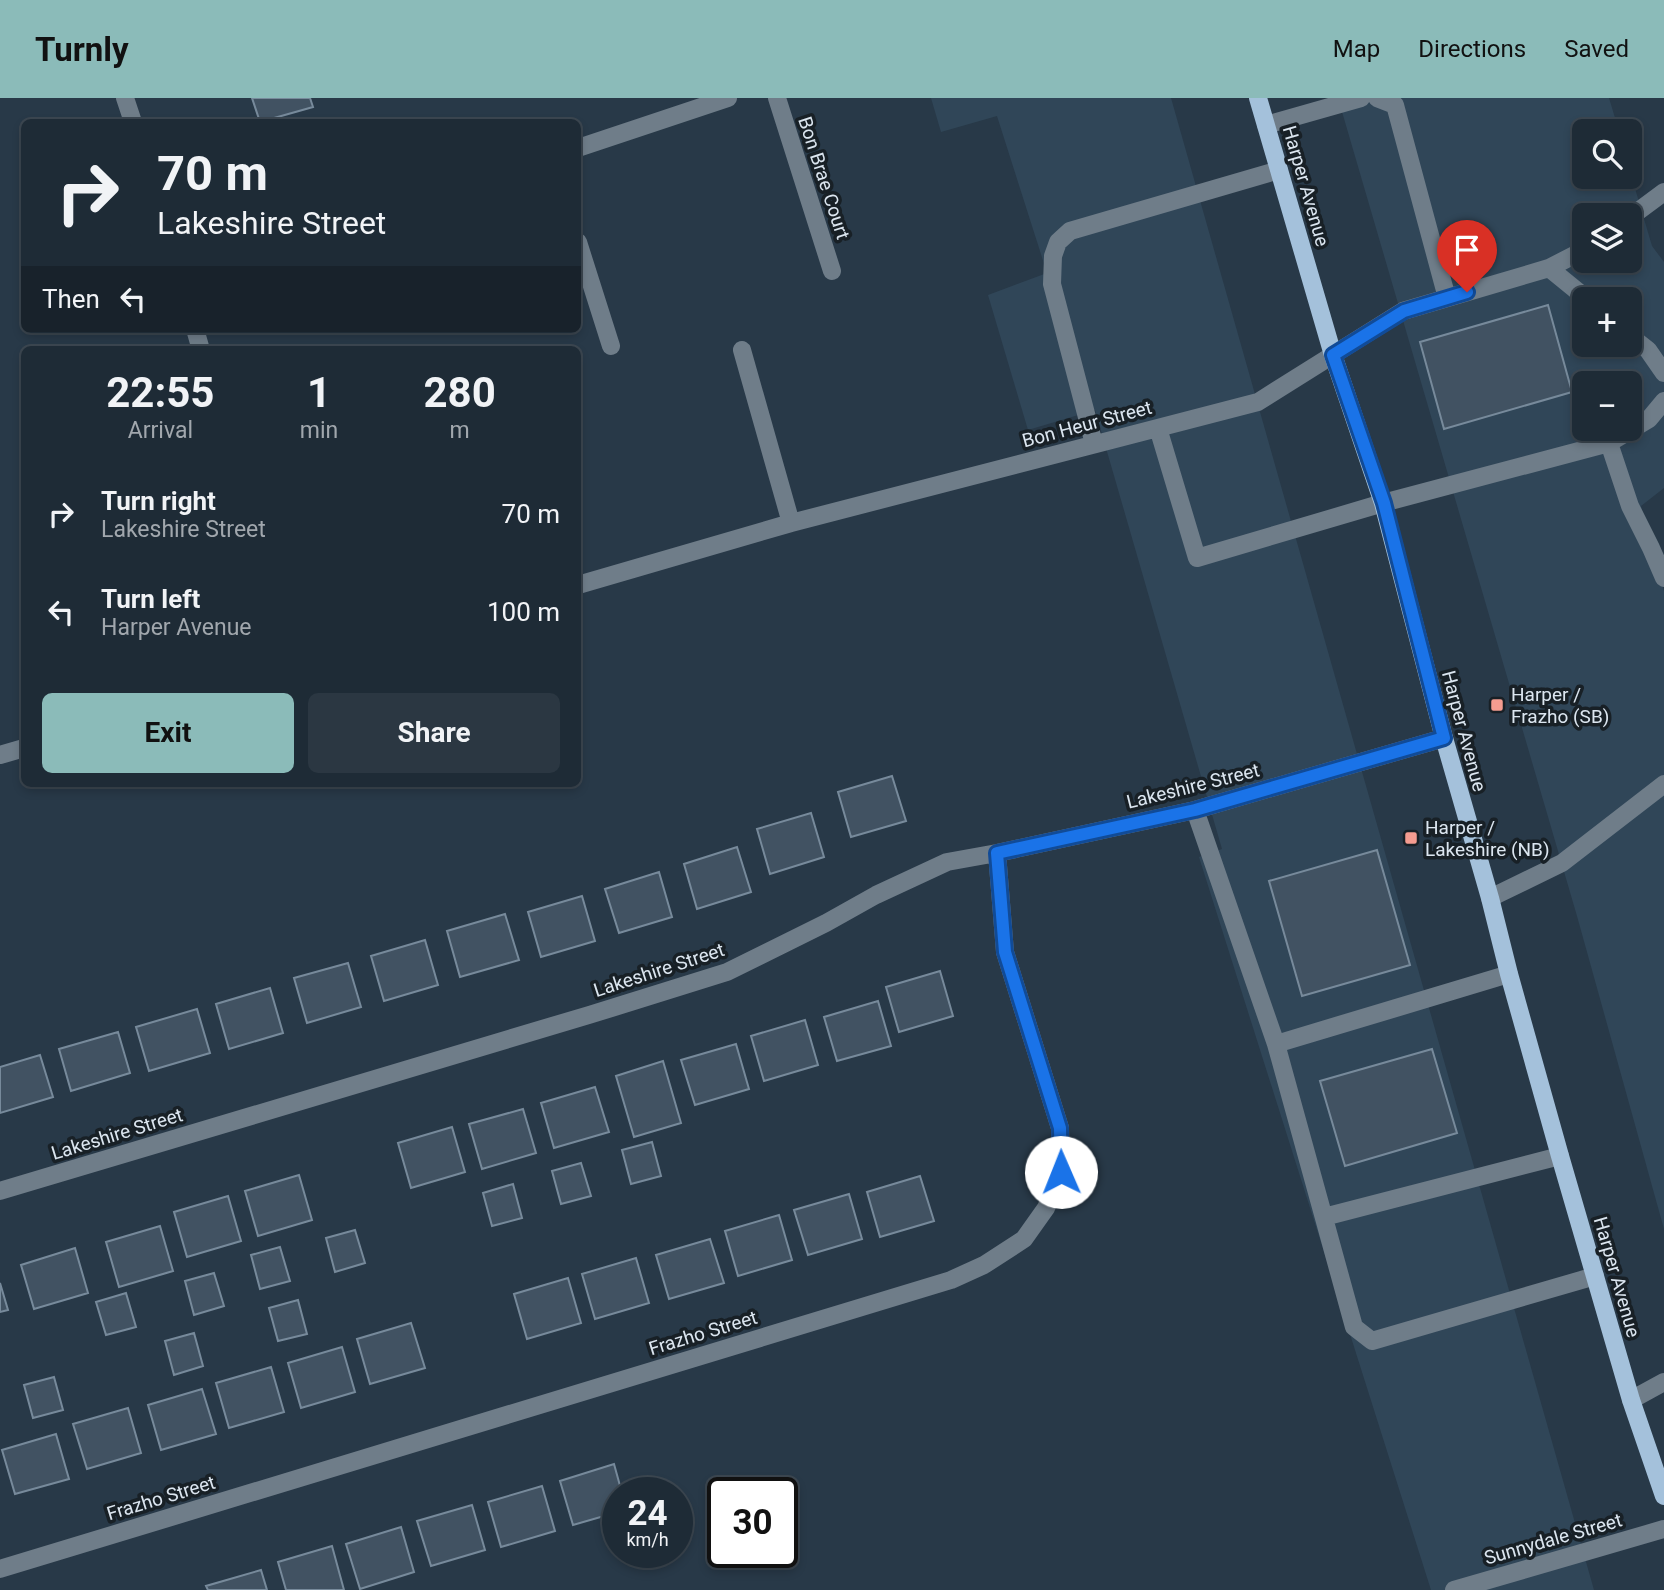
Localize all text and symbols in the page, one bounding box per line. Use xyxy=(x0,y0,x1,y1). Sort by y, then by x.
text: Turnly xyxy=(35,30,129,69)
text: Map xyxy=(1333,35,1380,63)
text: Directions xyxy=(1418,35,1526,63)
text: Saved xyxy=(1564,35,1629,63)
street label: Bon Brae Court xyxy=(793,114,855,242)
map controls xyxy=(1572,119,1642,441)
button: search xyxy=(1572,119,1642,189)
street label: Harper Avenue xyxy=(1278,123,1334,249)
text: 70 m xyxy=(157,145,268,202)
icon: right xyxy=(42,147,133,238)
button: layers xyxy=(1572,203,1642,273)
text: Lakeshire Street xyxy=(157,204,386,242)
pin xyxy=(1437,220,1497,292)
icon: arrive xyxy=(1448,231,1486,269)
icon: left xyxy=(114,280,152,318)
text: Then xyxy=(42,284,100,314)
button: + xyxy=(1572,287,1642,357)
text: 22:55 xyxy=(106,368,214,417)
text: 1 xyxy=(307,368,331,417)
text: 280 xyxy=(423,368,496,417)
button: − xyxy=(1572,371,1642,441)
street label: Bon Heur Street xyxy=(1020,396,1154,452)
text: Arrival xyxy=(128,417,193,444)
text: min xyxy=(300,417,338,444)
text: m xyxy=(450,417,470,444)
text: Turn right xyxy=(101,486,216,516)
icon: right xyxy=(42,495,80,533)
text: 70 m xyxy=(502,499,560,529)
text: Lakeshire Street xyxy=(101,516,266,543)
text: Turn left xyxy=(101,584,200,614)
icon: left xyxy=(42,593,80,631)
text: 100 m xyxy=(487,597,560,627)
text: Harper Avenue xyxy=(101,614,252,641)
street label: Harper Avenue xyxy=(1437,668,1491,794)
place label: Harper / Frazho (SB) xyxy=(1511,683,1609,728)
button: Exit xyxy=(42,693,294,773)
button: Share xyxy=(308,693,560,773)
marker: Harper / Frazho (SB) xyxy=(1489,697,1505,713)
street label: Lakeshire Street xyxy=(1124,758,1262,814)
place label: Harper / Lakeshire (NB) xyxy=(1425,816,1550,861)
marker: Harper / Lakeshire (NB) xyxy=(1403,830,1419,846)
street label: Lakeshire Street xyxy=(591,938,727,1002)
street label: Lakeshire Street xyxy=(49,1103,185,1165)
position arrow xyxy=(1024,1135,1098,1209)
street label: Harper Avenue xyxy=(1589,1214,1645,1340)
street label: Frazho Street xyxy=(646,1306,760,1360)
street label: Frazho Street xyxy=(104,1471,218,1525)
speed limit sign: 30 xyxy=(707,1477,798,1568)
text: 24 xyxy=(627,1493,668,1534)
street label: Sunnydale Street xyxy=(1481,1508,1625,1570)
text: km/h xyxy=(626,1529,669,1550)

